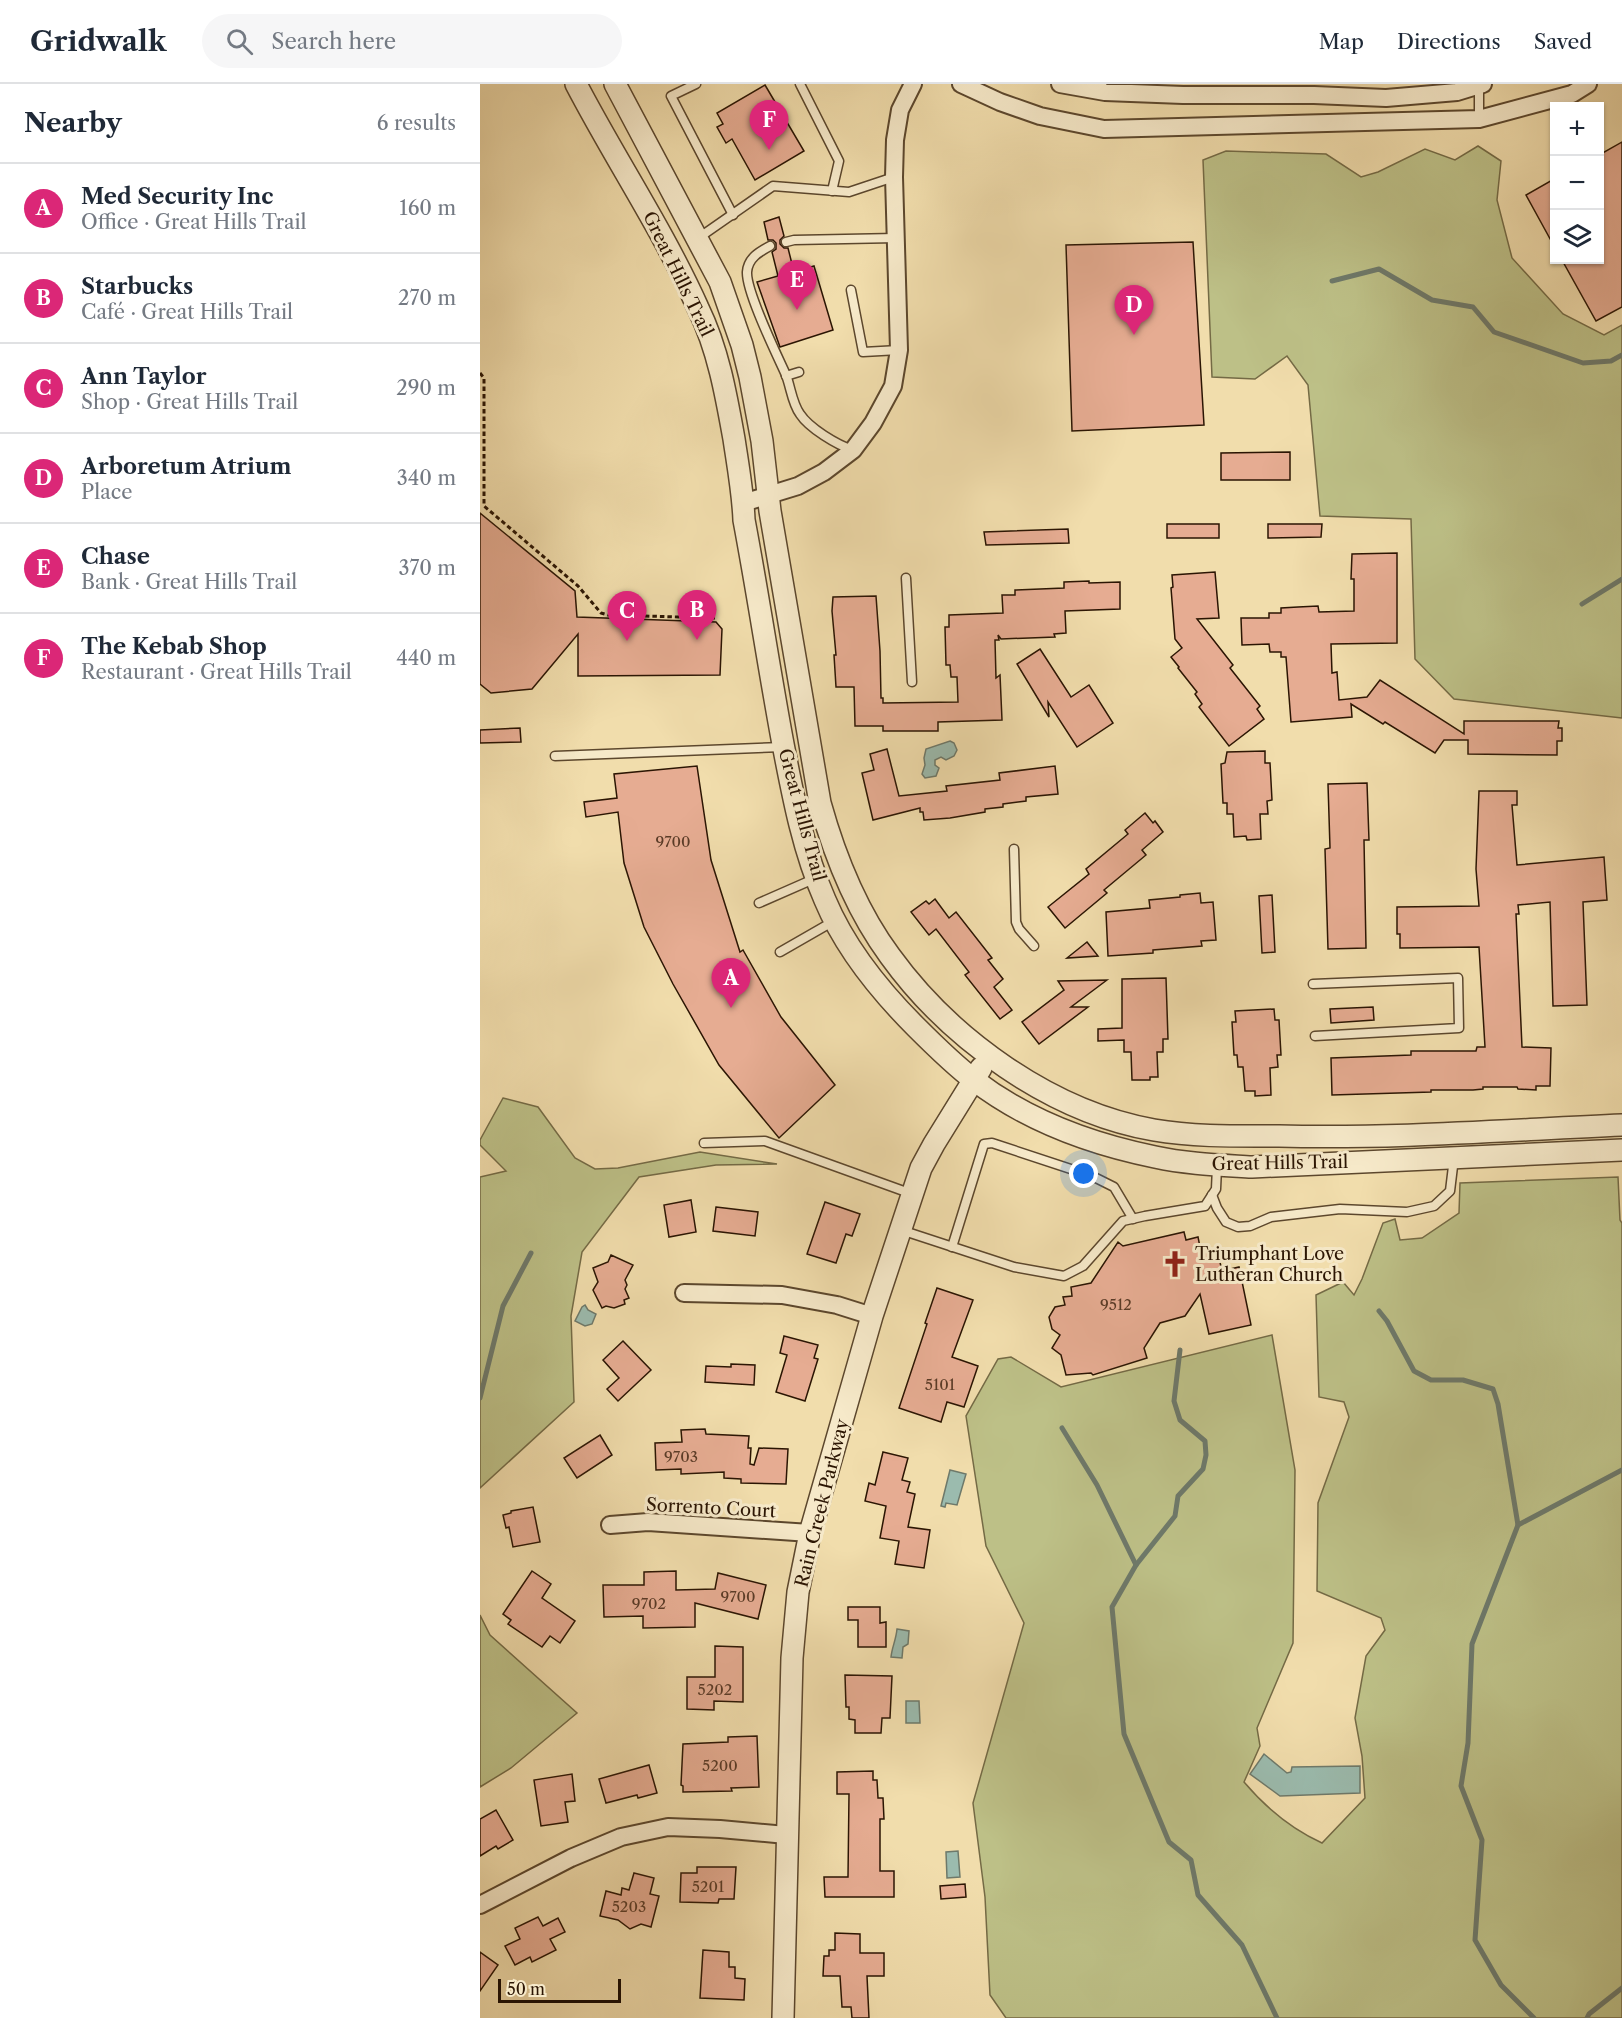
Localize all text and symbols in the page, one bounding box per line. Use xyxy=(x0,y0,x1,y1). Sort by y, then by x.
search box xyxy=(202,14,622,68)
text: Gridwalk xyxy=(30,24,166,58)
icon: search xyxy=(223,25,256,58)
text: Search here xyxy=(271,28,396,55)
text: Map xyxy=(1319,29,1364,54)
text: Directions xyxy=(1397,29,1501,54)
text: Saved xyxy=(1534,29,1592,54)
pin: F xyxy=(750,100,788,150)
map controls xyxy=(1550,102,1604,264)
button: + xyxy=(1550,102,1604,156)
text: Nearby xyxy=(24,107,122,139)
text: 6 results xyxy=(377,111,456,135)
button: − xyxy=(1550,156,1604,210)
text: Med Security Inc xyxy=(81,183,273,210)
text: A xyxy=(36,196,51,220)
text: 160 m xyxy=(399,196,456,220)
street label: Great Hills Trail xyxy=(638,208,718,340)
text: Office · Great Hills Trail xyxy=(81,210,307,234)
button: layers xyxy=(1550,210,1604,264)
pin: E xyxy=(778,260,816,310)
text: Starbucks xyxy=(81,273,193,300)
text: B xyxy=(36,286,51,310)
text: 270 m xyxy=(398,286,456,310)
pin: D xyxy=(1114,286,1154,335)
text: Café · Great Hills Trail xyxy=(81,300,293,324)
text: Ann Taylor xyxy=(81,363,206,390)
text: C xyxy=(35,376,52,400)
text: 290 m xyxy=(396,376,456,400)
text: Shop · Great Hills Trail xyxy=(81,390,298,414)
text: Arboretum Atrium xyxy=(81,453,291,480)
text: D xyxy=(35,466,52,490)
text: 340 m xyxy=(397,466,456,490)
text: Place xyxy=(81,480,132,504)
text: Chase xyxy=(81,543,150,570)
text: E xyxy=(36,556,51,580)
text: 370 m xyxy=(399,556,456,580)
text: Bank · Great Hills Trail xyxy=(81,570,297,594)
pin: B xyxy=(678,590,716,640)
pin: C xyxy=(608,592,646,641)
text: The Kebab Shop xyxy=(81,633,267,660)
text: F xyxy=(37,646,50,670)
text: 440 m xyxy=(396,646,456,670)
text: Restaurant · Great Hills Trail xyxy=(81,660,352,684)
street label: Great Hills Trail xyxy=(774,746,830,884)
house number: 9700 xyxy=(655,832,691,851)
pin: A xyxy=(712,958,750,1008)
street label: Great Hills Trail xyxy=(1212,1151,1348,1175)
your location xyxy=(1069,1159,1098,1188)
place label: Triumphant Love Lutheran Church xyxy=(1195,1243,1344,1286)
church icon: Triumphant Love Lutheran Church xyxy=(1160,1249,1190,1279)
house number: 9512 xyxy=(1100,1295,1132,1314)
house number: 5101 xyxy=(925,1375,956,1394)
street label: Rain Creek Parkway xyxy=(790,1416,854,1589)
house number: 9703 xyxy=(664,1447,698,1466)
street label: Sorrento Court xyxy=(645,1494,777,1522)
house number: 9700 xyxy=(720,1587,756,1606)
house number: 9702 xyxy=(632,1594,666,1613)
house number: 5202 xyxy=(698,1680,732,1699)
house number: 5200 xyxy=(702,1756,738,1775)
house number: 5201 xyxy=(692,1877,725,1896)
house number: 5203 xyxy=(612,1897,646,1916)
scale bar xyxy=(498,1976,621,2004)
text: 50 m xyxy=(507,1979,545,1999)

